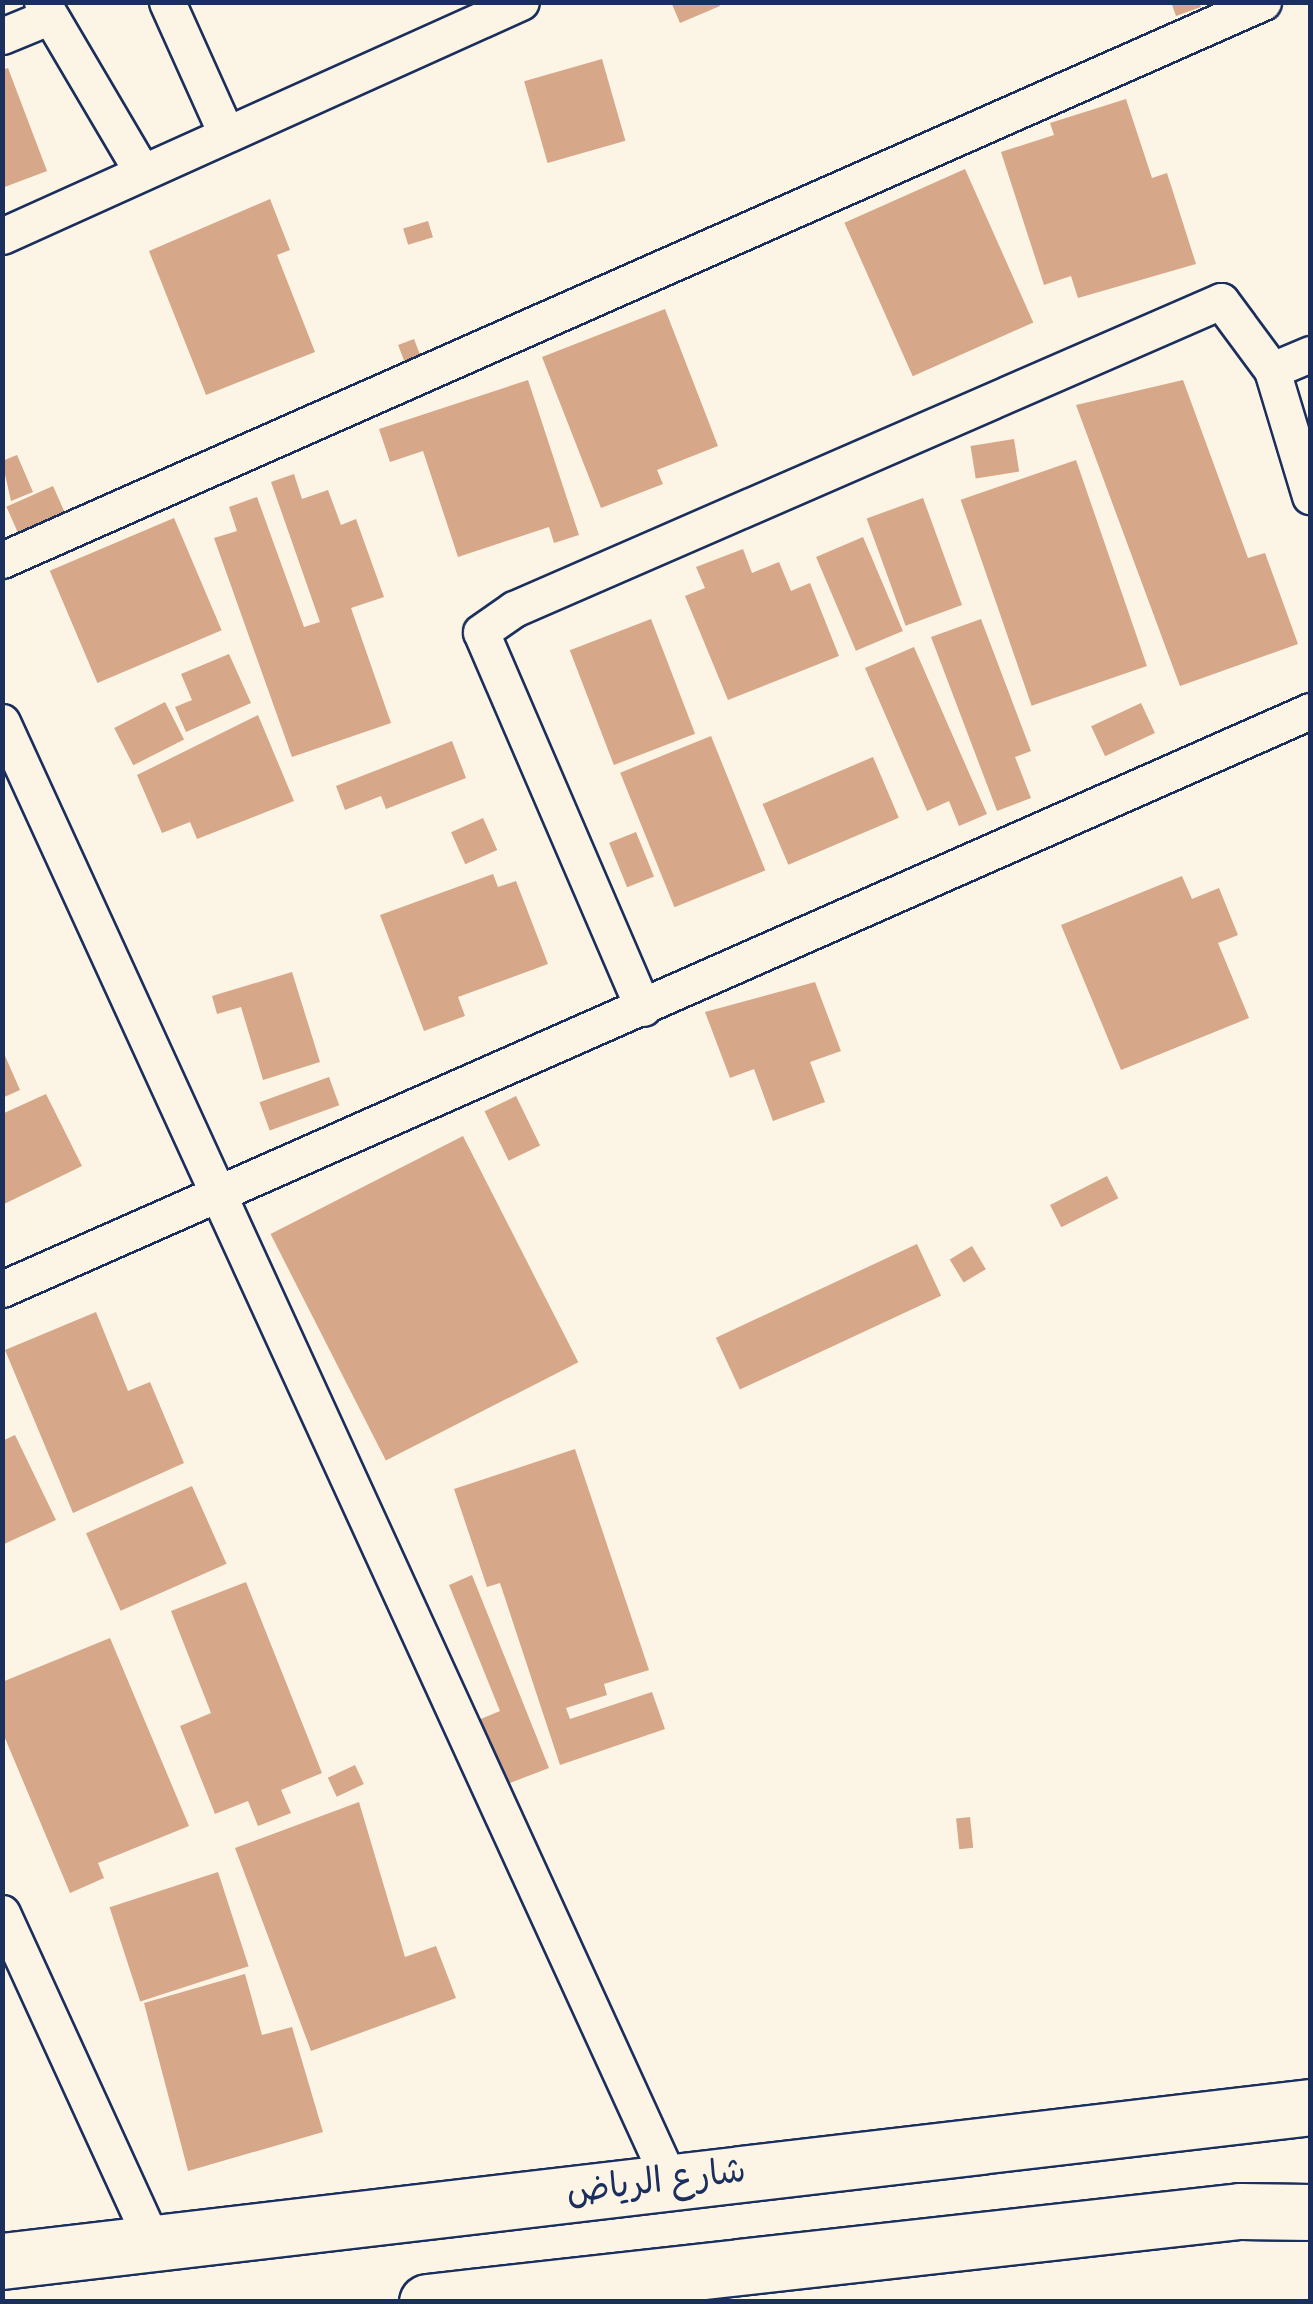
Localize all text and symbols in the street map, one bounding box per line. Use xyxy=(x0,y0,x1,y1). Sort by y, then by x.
street label: شارع الرياض xyxy=(564,2149,748,2213)

